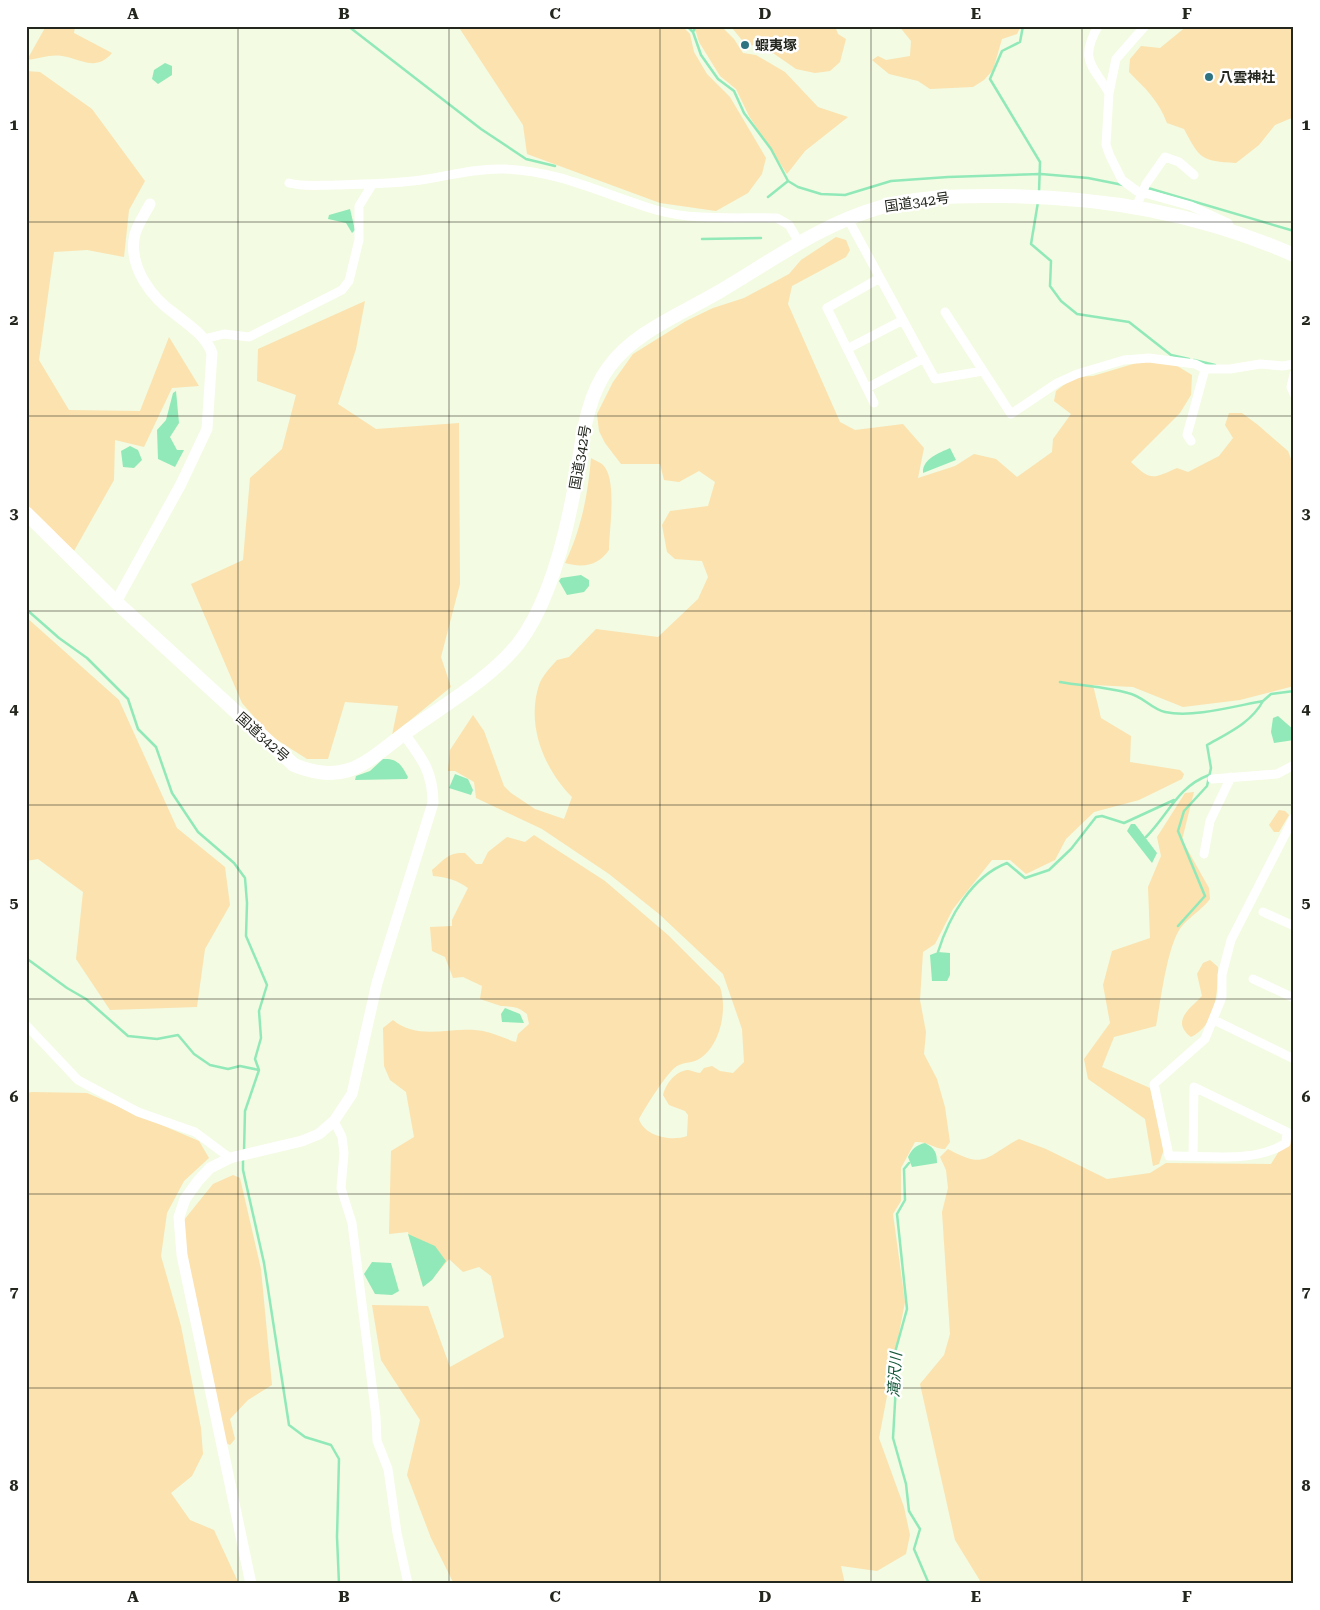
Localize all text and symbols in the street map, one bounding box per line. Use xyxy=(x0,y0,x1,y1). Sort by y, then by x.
text: A xyxy=(127,4,139,23)
text: B xyxy=(338,4,350,23)
text: C xyxy=(549,4,561,23)
text: D xyxy=(759,4,772,23)
text: E xyxy=(971,4,981,23)
text: F xyxy=(1182,4,1192,23)
place label: 蝦夷塚 xyxy=(755,37,797,53)
marker: 蝦夷塚 xyxy=(739,39,751,51)
place label: 八雲神社 xyxy=(1219,69,1275,85)
marker: 八雲神社 xyxy=(1203,71,1215,83)
text: 1 xyxy=(10,115,19,134)
text: 1 xyxy=(1302,115,1311,134)
street label: 国道342号 xyxy=(883,190,951,214)
text: 2 xyxy=(10,310,19,329)
text: 2 xyxy=(1302,310,1311,329)
street label: 国道342号 xyxy=(566,423,594,491)
text: 3 xyxy=(10,504,19,523)
text: 3 xyxy=(1302,504,1311,523)
text: 4 xyxy=(10,699,19,718)
text: 4 xyxy=(1302,699,1311,718)
street label: 国道342号 xyxy=(233,709,293,765)
text: 5 xyxy=(10,893,19,912)
text: 5 xyxy=(1302,893,1311,912)
text: 6 xyxy=(10,1087,19,1106)
text: 6 xyxy=(1302,1087,1311,1106)
text: 7 xyxy=(10,1282,19,1301)
text: 7 xyxy=(1302,1282,1311,1301)
water label: 滝沢川 xyxy=(885,1350,905,1398)
text: 8 xyxy=(10,1476,19,1495)
text: 8 xyxy=(1302,1476,1311,1495)
text: A xyxy=(127,1587,139,1606)
text: B xyxy=(338,1587,350,1606)
text: C xyxy=(549,1587,561,1606)
text: D xyxy=(759,1587,772,1606)
text: E xyxy=(971,1587,981,1606)
text: F xyxy=(1182,1587,1192,1606)

